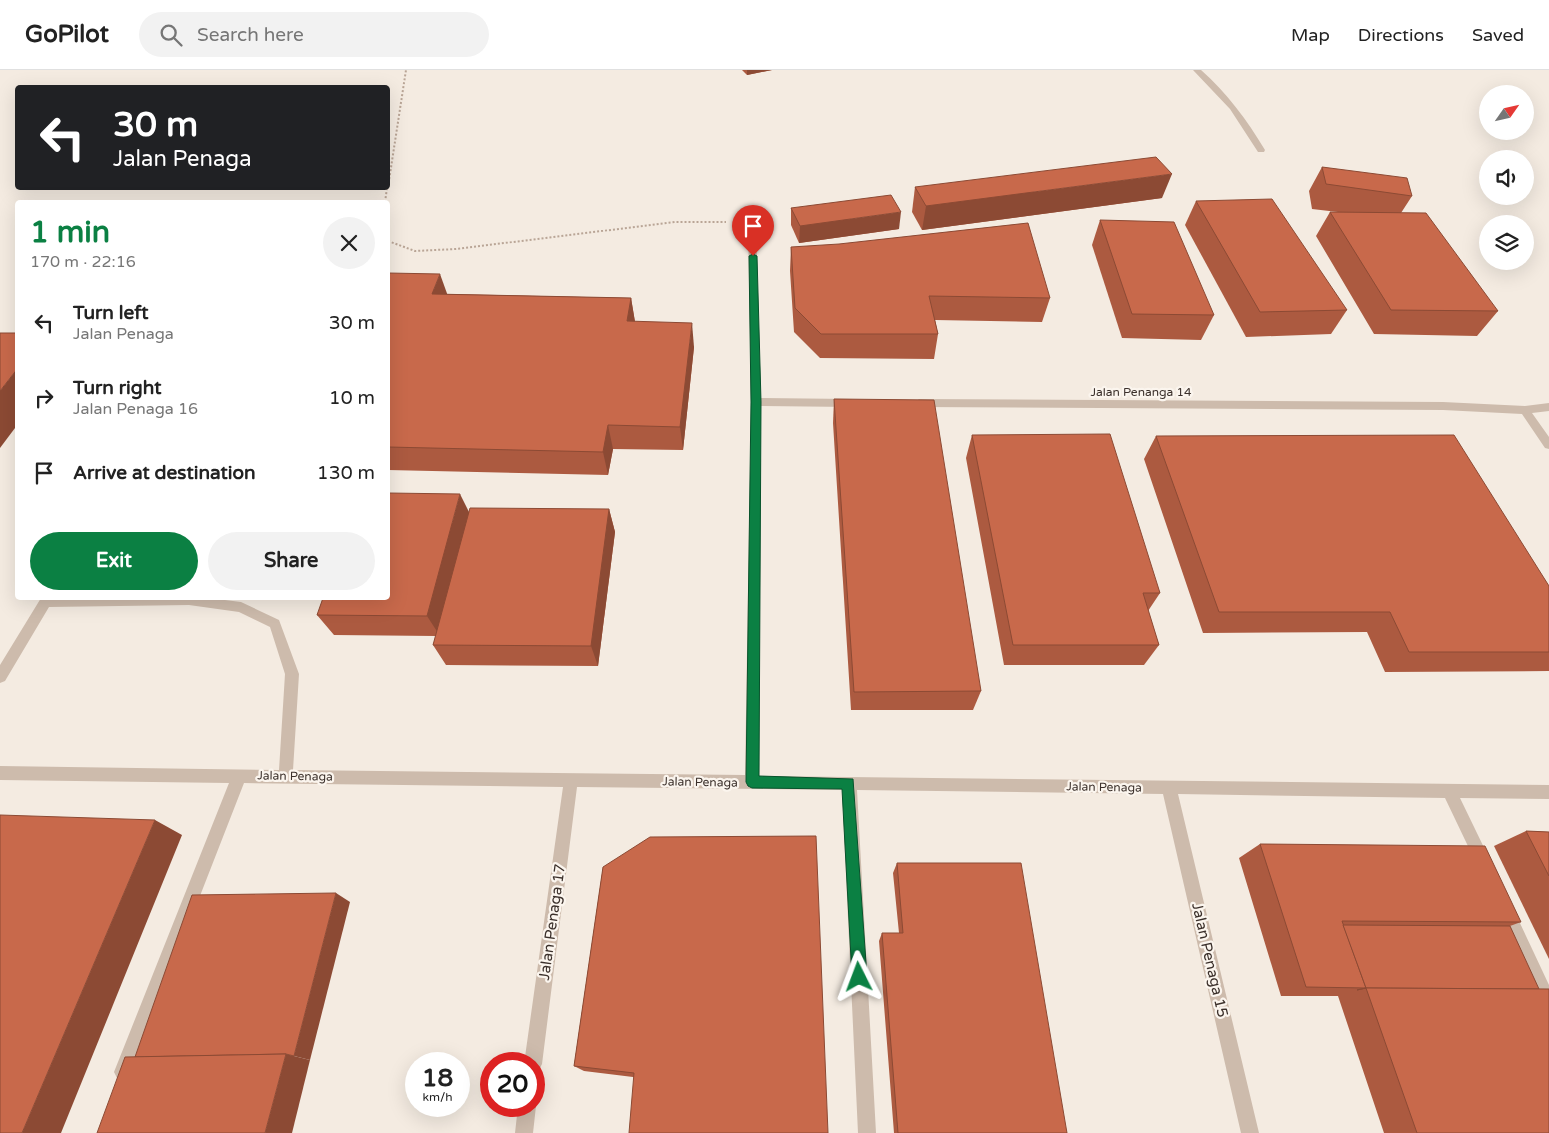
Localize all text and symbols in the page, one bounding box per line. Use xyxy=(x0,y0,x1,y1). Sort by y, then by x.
search box xyxy=(139,12,489,57)
text: GoPilot xyxy=(25,20,109,49)
icon: search xyxy=(157,21,185,49)
text: Search here xyxy=(197,24,304,46)
text: Map xyxy=(1291,24,1330,46)
text: Directions xyxy=(1358,24,1444,46)
text: Saved xyxy=(1472,24,1524,46)
north arrow xyxy=(1479,85,1534,140)
map controls xyxy=(1479,85,1534,270)
text: 30 m xyxy=(113,104,198,146)
icon: left xyxy=(30,105,95,170)
text: Jalan Penaga xyxy=(113,146,252,172)
button: sound xyxy=(1479,150,1534,205)
pin xyxy=(732,205,774,256)
icon: arrive xyxy=(739,212,767,240)
text: 1 min xyxy=(30,214,110,251)
button: layers xyxy=(1479,215,1534,270)
button: close xyxy=(323,217,375,269)
text: 170 m · 22:16 xyxy=(30,252,136,272)
text: Turn left xyxy=(73,302,149,324)
icon: left xyxy=(30,309,58,337)
text: 30 m xyxy=(329,312,375,334)
text: Jalan Penaga xyxy=(73,324,174,344)
text: Turn right xyxy=(73,377,161,399)
icon: right xyxy=(30,384,58,412)
street label: Jalan Penanga 14 xyxy=(1090,385,1192,399)
text: 10 m xyxy=(329,387,375,409)
text: Jalan Penaga 16 xyxy=(73,399,198,419)
icon: arrive xyxy=(30,459,58,487)
text: Arrive at destination xyxy=(73,462,256,484)
text: 130 m xyxy=(317,462,375,484)
button: Exit xyxy=(30,532,198,590)
button: Share xyxy=(208,532,375,590)
street label: Jalan Penaga xyxy=(257,768,333,784)
street label: Jalan Penaga xyxy=(662,774,738,790)
street label: Jalan Penaga xyxy=(1066,779,1142,795)
street label: Jalan Penaga 17 xyxy=(535,863,569,981)
street label: Jalan Penaga 15 xyxy=(1188,901,1232,1019)
position arrow xyxy=(832,950,884,1002)
speed limit sign: 20 xyxy=(480,1052,545,1117)
text: 18 xyxy=(422,1063,453,1093)
text: km/h xyxy=(422,1090,453,1104)

